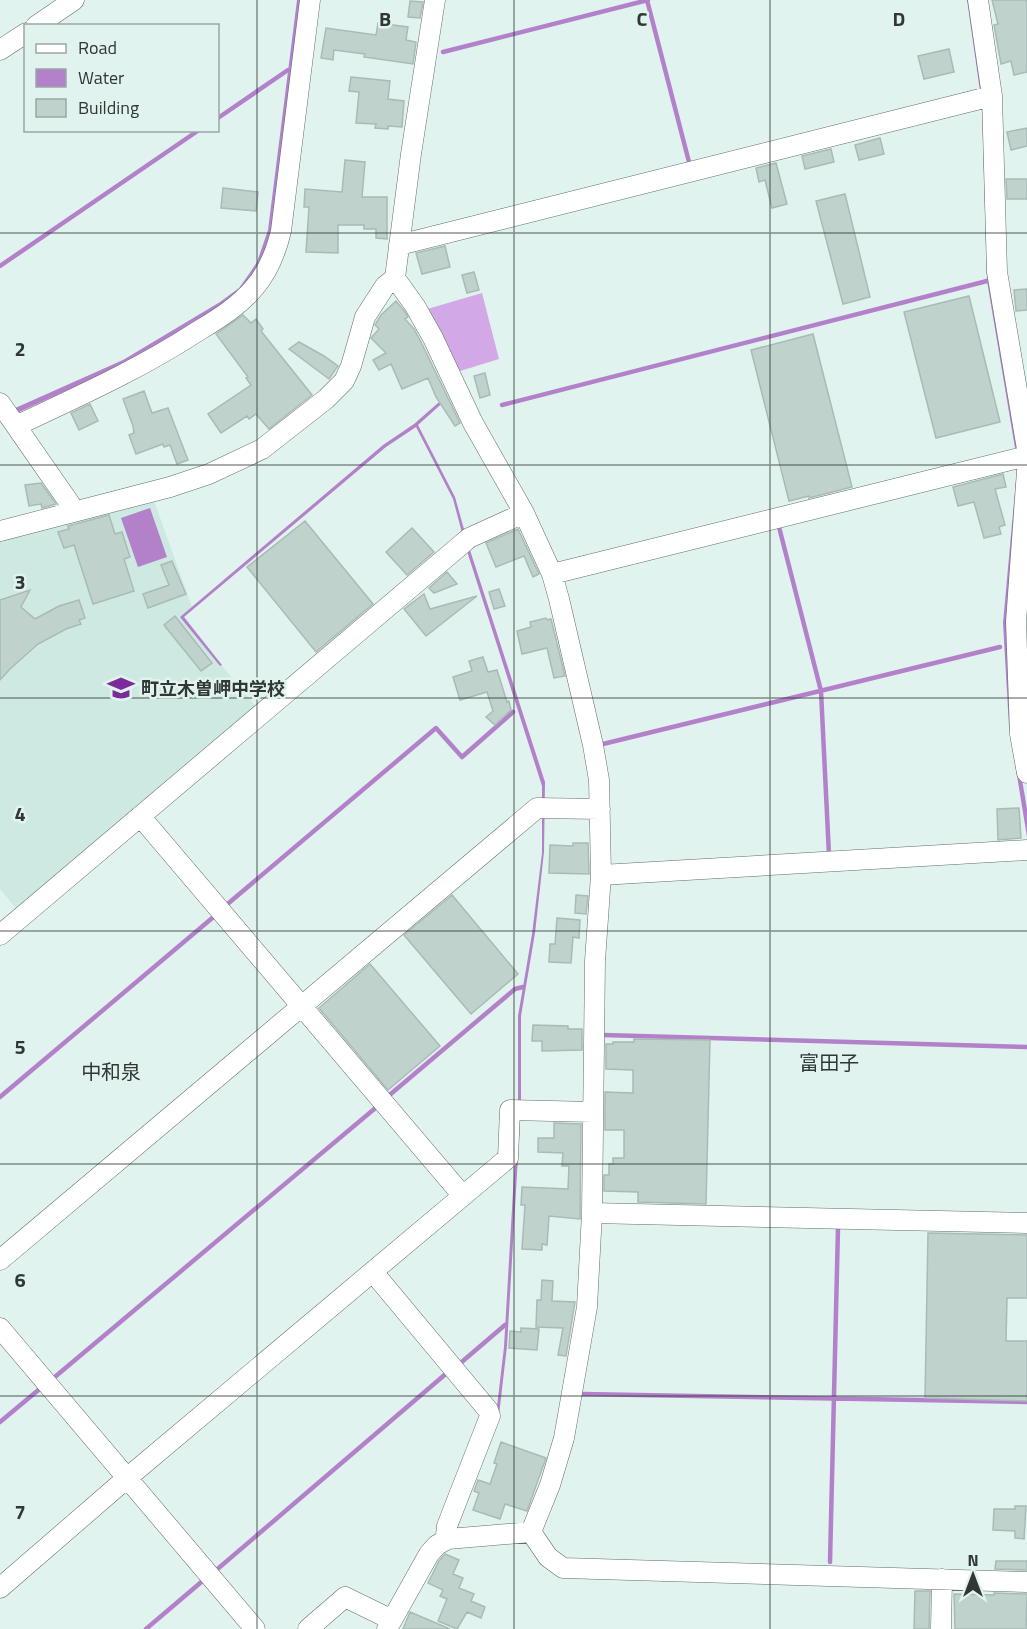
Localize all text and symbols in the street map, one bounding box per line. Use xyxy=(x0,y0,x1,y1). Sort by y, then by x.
text: B xyxy=(379,3,391,34)
text: C xyxy=(637,3,648,34)
text: D xyxy=(893,3,905,34)
legend xyxy=(24,24,219,132)
text: Road xyxy=(78,34,117,61)
text: Water xyxy=(78,64,124,91)
text: Building xyxy=(78,94,139,121)
text: 2 xyxy=(14,333,26,364)
text: 3 xyxy=(14,566,26,597)
school or university icon: 町立木曽岬中学校 xyxy=(106,673,136,703)
place label: 町立木曽岬中学校 xyxy=(141,675,285,702)
text: 4 xyxy=(14,798,26,829)
text: 5 xyxy=(14,1031,26,1062)
district label: 富田子 xyxy=(799,1047,859,1078)
district label: 中和泉 xyxy=(81,1056,141,1087)
text: 6 xyxy=(14,1264,26,1295)
text: 7 xyxy=(14,1496,26,1527)
north arrow xyxy=(943,1545,1003,1605)
text: N xyxy=(967,1548,979,1572)

